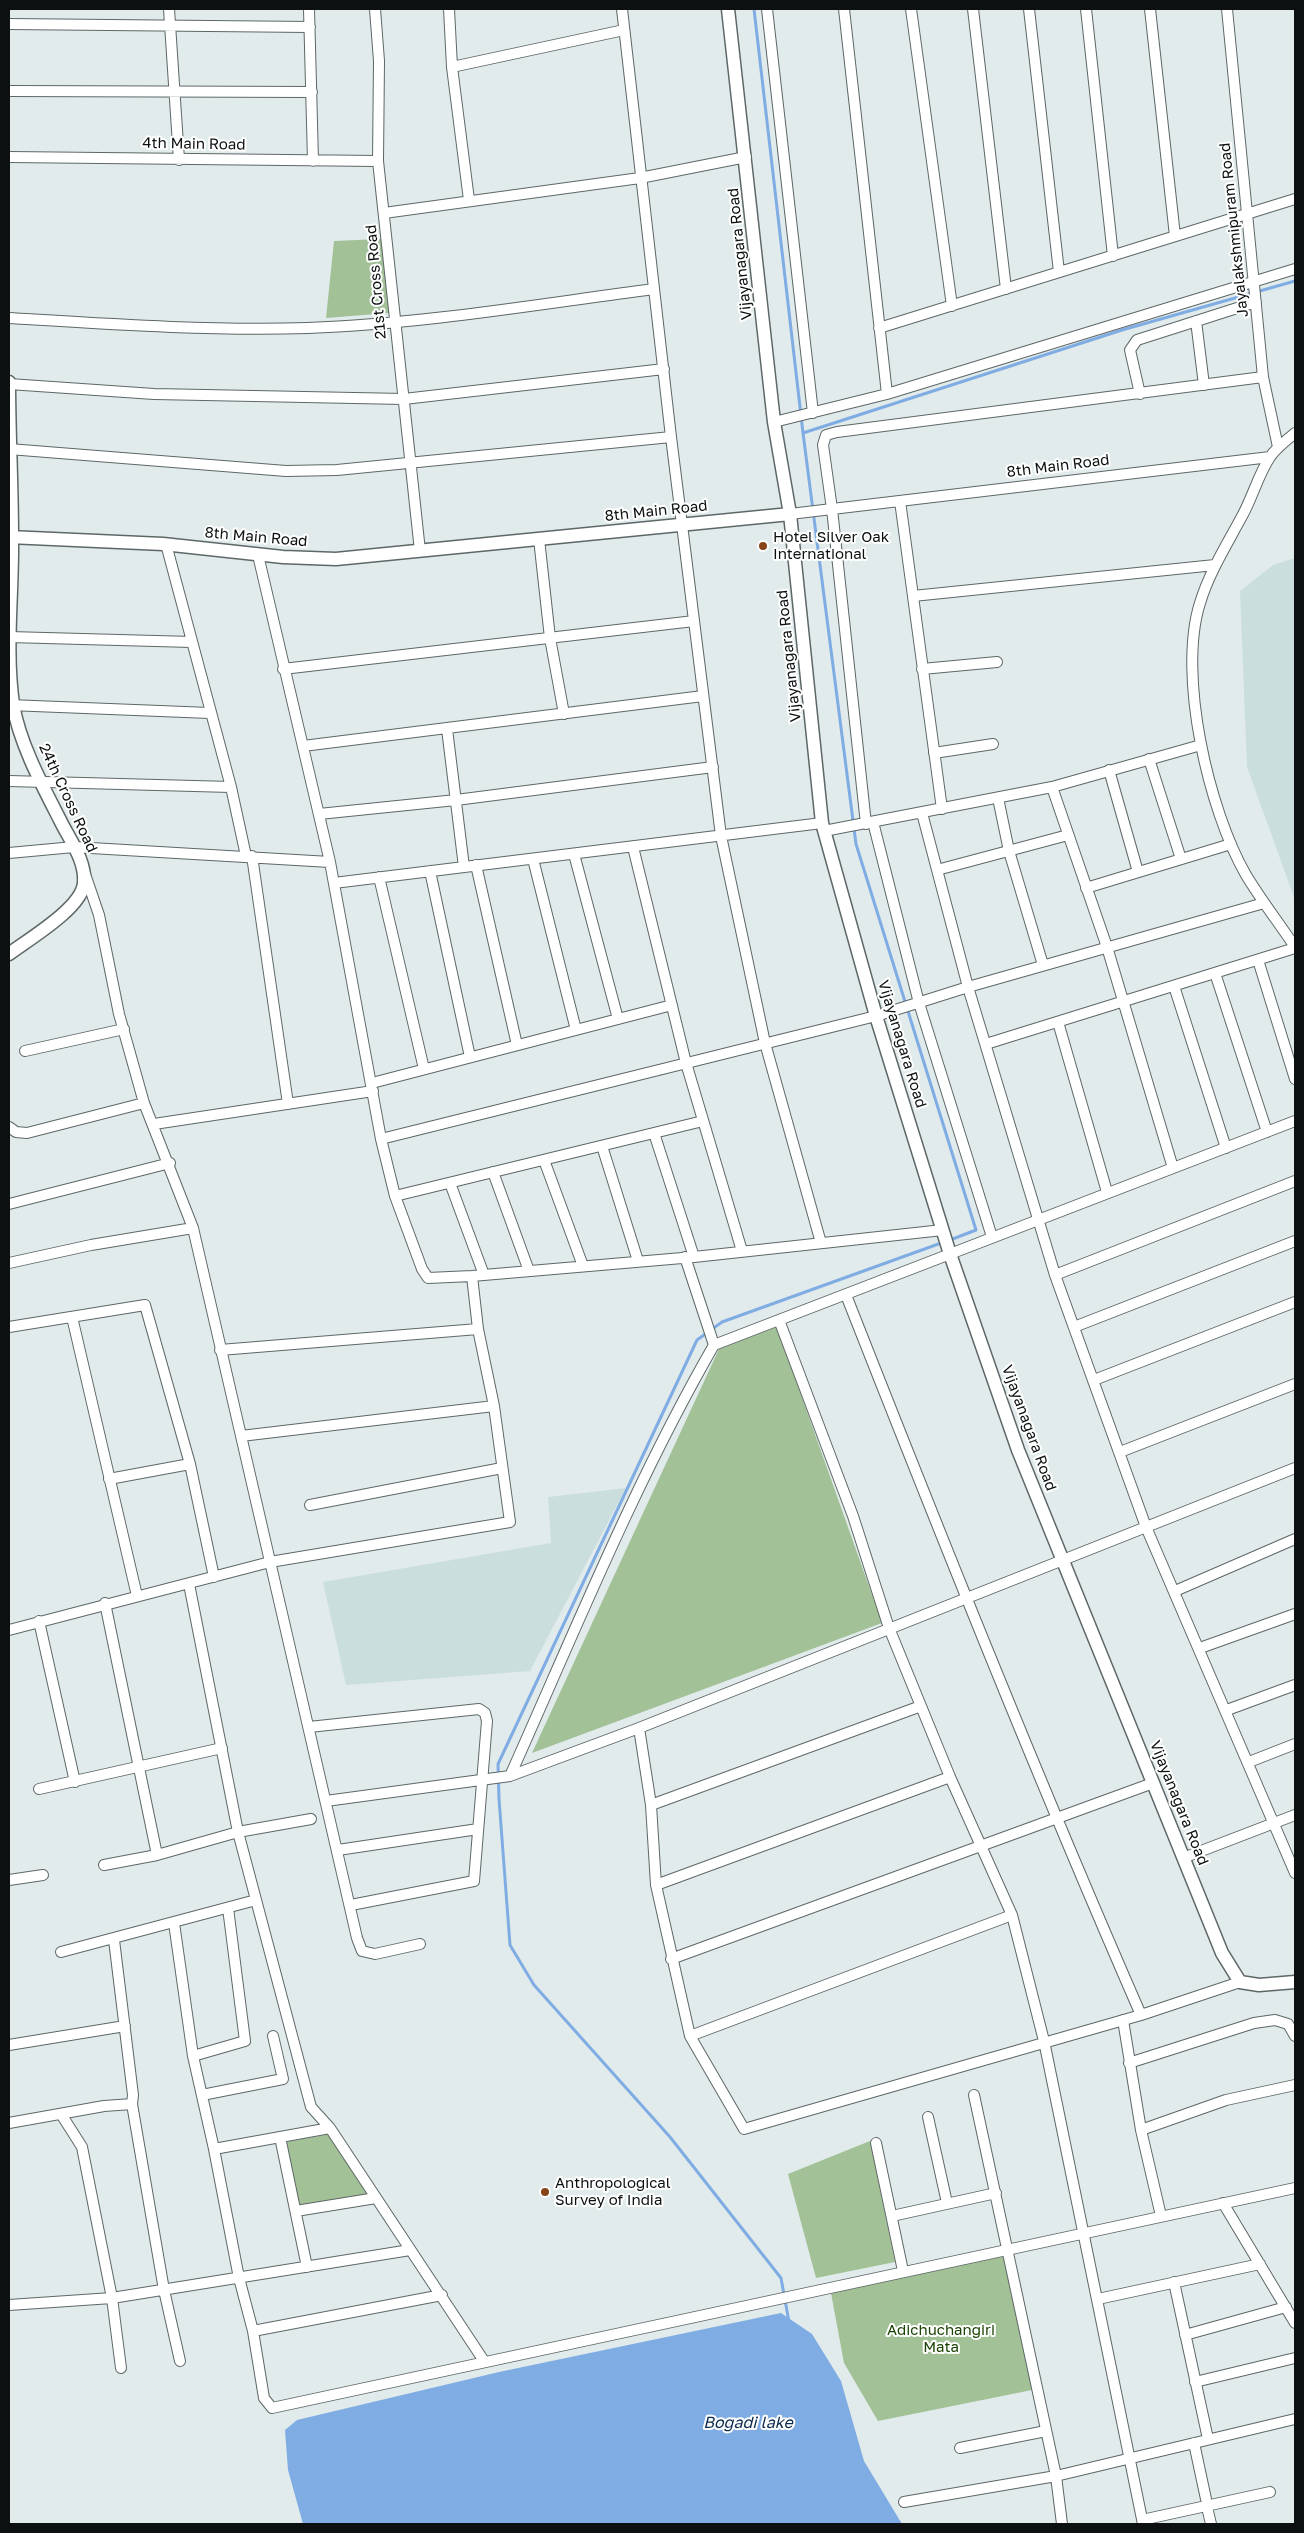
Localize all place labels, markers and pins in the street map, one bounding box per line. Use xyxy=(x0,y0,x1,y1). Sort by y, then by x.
place label: Hotel Silver Oak International xyxy=(773,528,889,563)
marker: Hotel Silver Oak International xyxy=(757,540,769,552)
place label: Anthropological Survey of India xyxy=(555,2174,671,2209)
marker: Anthropological Survey of India xyxy=(539,2186,551,2198)

